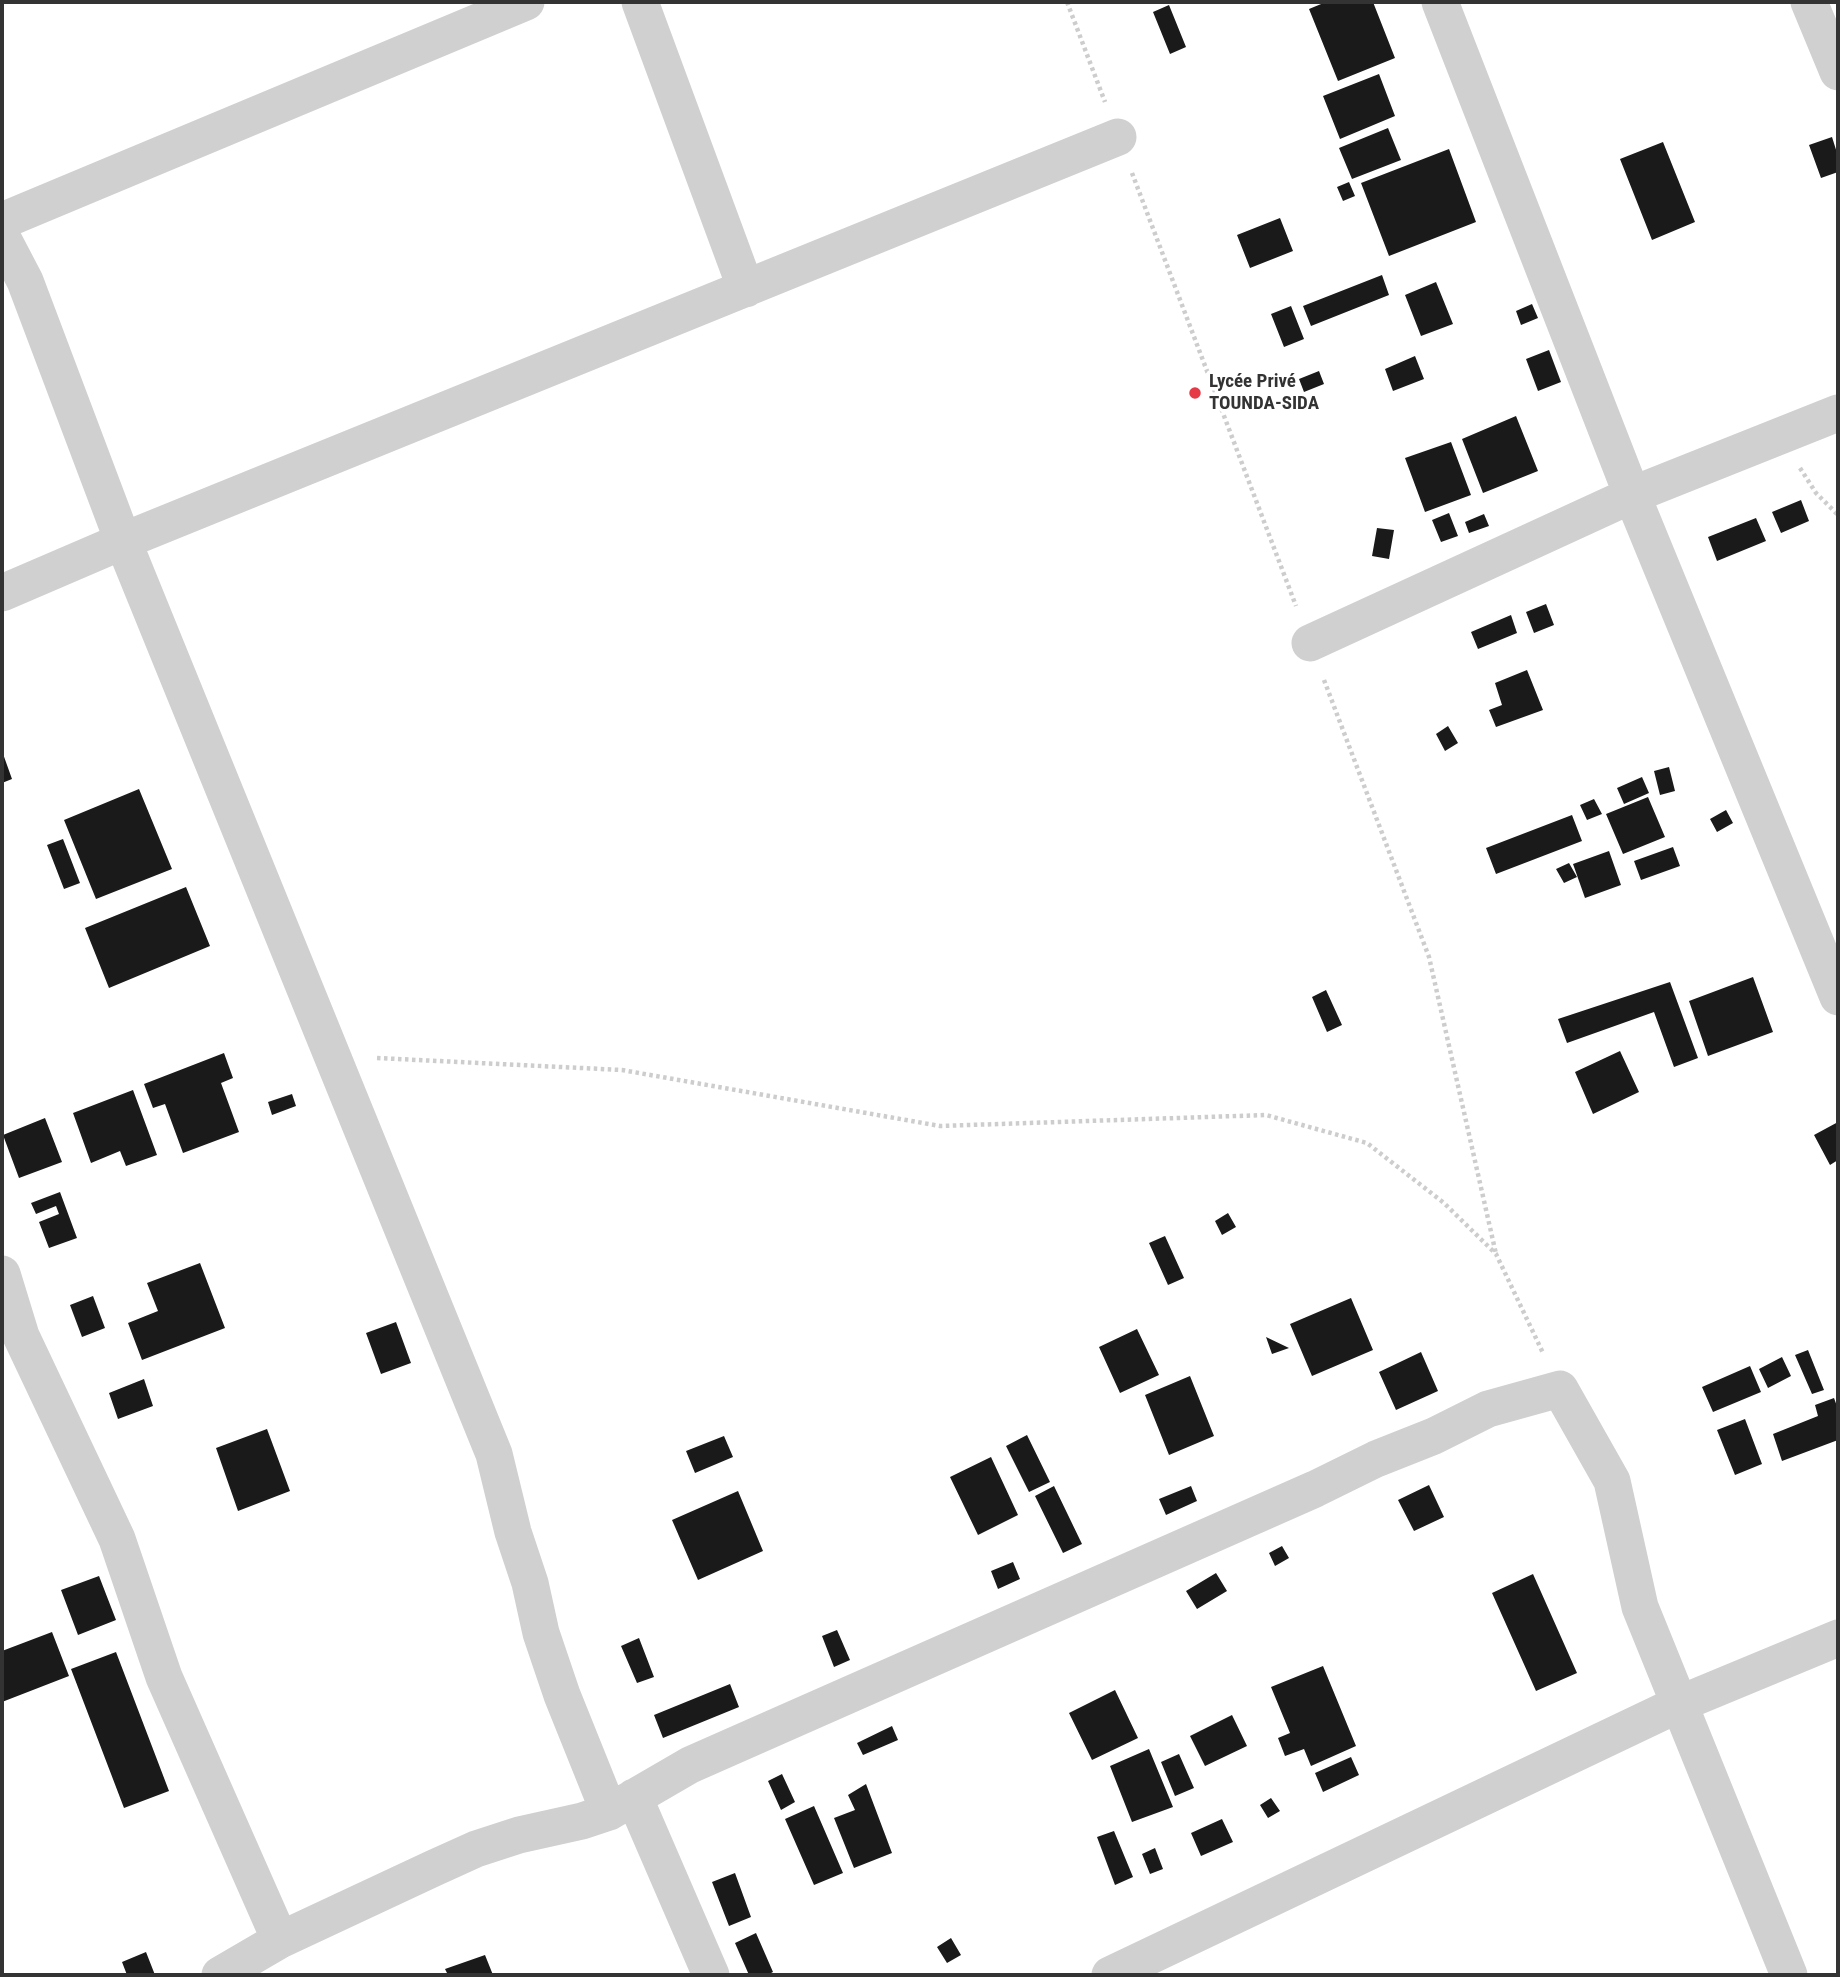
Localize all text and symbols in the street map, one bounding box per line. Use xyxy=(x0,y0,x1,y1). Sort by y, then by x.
place label: Lycée Privé TOUNDA-SIDA xyxy=(1209,371,1319,415)
marker: Lycée Privé TOUNDA-SIDA xyxy=(1187,385,1203,401)

